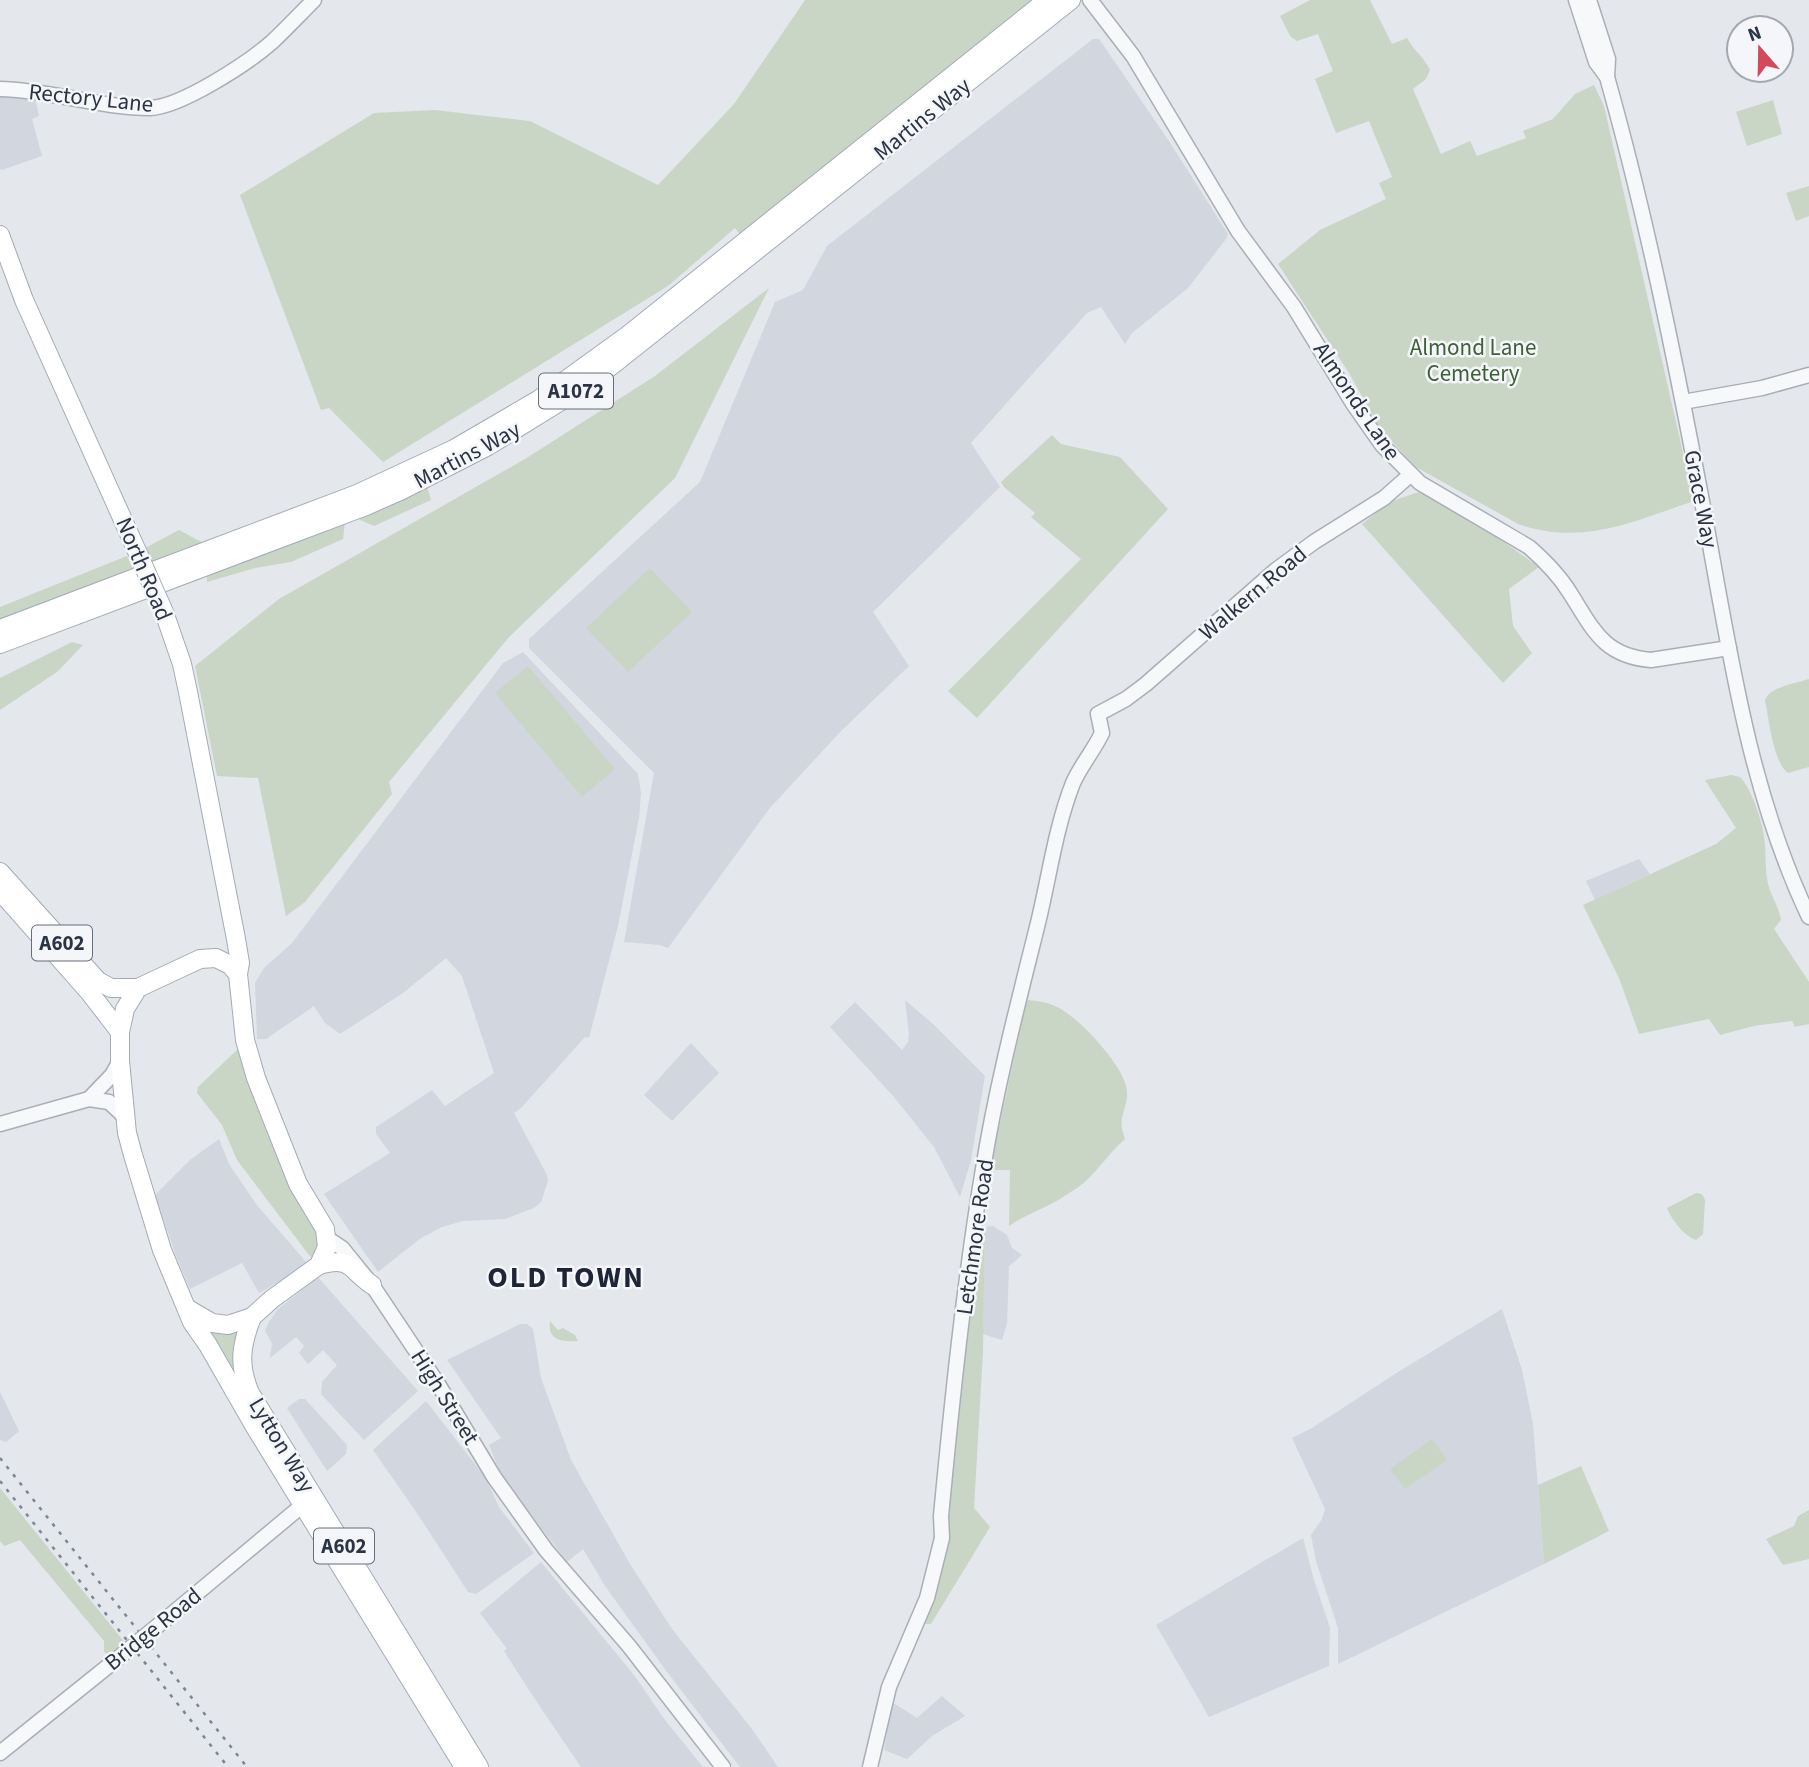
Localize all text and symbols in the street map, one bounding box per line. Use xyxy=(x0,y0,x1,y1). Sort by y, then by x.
north arrow xyxy=(1725,14,1795,84)
text: N xyxy=(1744,20,1765,49)
street label: Martins Way xyxy=(866,69,978,169)
street label: Rectory Lane xyxy=(27,75,155,121)
park label: Almond Lane Cemetery xyxy=(1410,331,1536,390)
street label: Almonds Lane xyxy=(1305,335,1409,467)
road number: A1072 xyxy=(539,374,613,408)
street label: Martins Way xyxy=(408,413,526,497)
street label: Grace Way xyxy=(1675,447,1727,551)
street label: North Road xyxy=(107,512,181,626)
street label: Walkern Road xyxy=(1192,538,1314,648)
road number: A602 xyxy=(32,926,92,960)
street label: Letchmore Road xyxy=(948,1157,1002,1317)
district label: OLD TOWN xyxy=(487,1256,645,1299)
street label: High Street xyxy=(403,1343,487,1451)
street label: Lytton Way xyxy=(241,1391,323,1499)
road number: A602 xyxy=(314,1528,374,1564)
street label: Bridge Road xyxy=(97,1579,209,1679)

